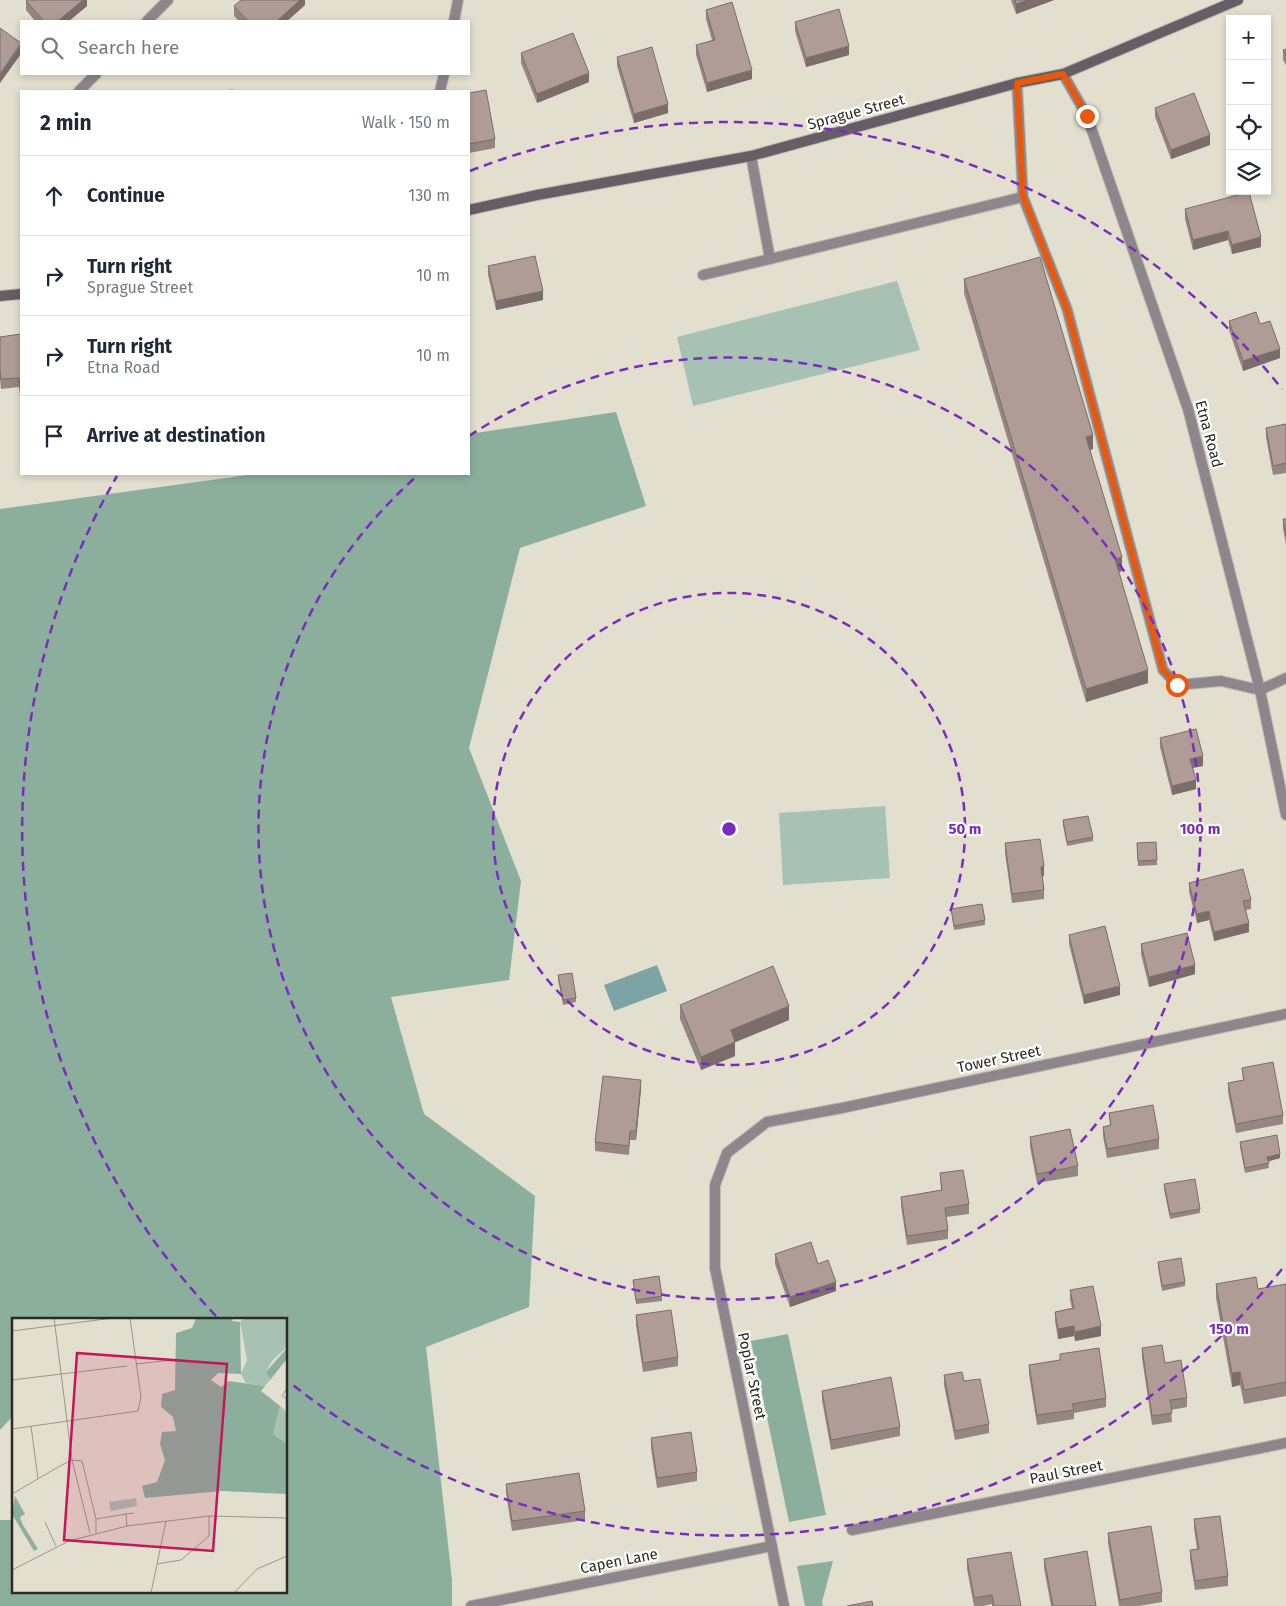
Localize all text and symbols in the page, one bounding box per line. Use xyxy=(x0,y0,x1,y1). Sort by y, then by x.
map controls xyxy=(1226,15,1271,195)
button: + xyxy=(1226,15,1271,60)
search box xyxy=(20,20,470,75)
icon: search xyxy=(38,34,66,62)
text: Search here xyxy=(78,36,179,59)
button: − xyxy=(1226,60,1271,105)
street label: Sprague Street xyxy=(806,90,907,134)
route end xyxy=(1076,105,1099,128)
button: locate xyxy=(1226,105,1271,150)
text: 2 min xyxy=(40,110,92,136)
text: Walk · 150 m xyxy=(362,113,450,132)
button: layers xyxy=(1226,150,1271,195)
icon: ahead xyxy=(40,182,68,210)
text: Continue xyxy=(87,184,165,207)
text: 130 m xyxy=(408,186,450,205)
text: Turn right xyxy=(87,255,172,278)
icon: right xyxy=(40,262,68,290)
text: 10 m xyxy=(416,266,450,285)
text: Sprague Street xyxy=(87,278,193,297)
text: Turn right xyxy=(87,335,172,358)
icon: right xyxy=(40,342,68,370)
text: 10 m xyxy=(416,346,450,365)
text: Etna Road xyxy=(87,358,160,377)
street label: Etna Road xyxy=(1191,398,1227,470)
icon: arrive xyxy=(40,422,68,450)
text: Arrive at destination xyxy=(87,424,266,447)
route start xyxy=(1166,674,1189,697)
centre of rings xyxy=(720,820,738,838)
text: 50 m xyxy=(948,820,982,838)
text: 100 m xyxy=(1180,820,1220,838)
street label: Tower Street xyxy=(956,1041,1043,1077)
inset map xyxy=(12,1318,288,1594)
text: 150 m xyxy=(1209,1320,1249,1338)
street label: Poplar Street xyxy=(734,1331,770,1422)
street label: Paul Street xyxy=(1028,1456,1105,1488)
street label: Capen Lane xyxy=(579,1545,659,1577)

